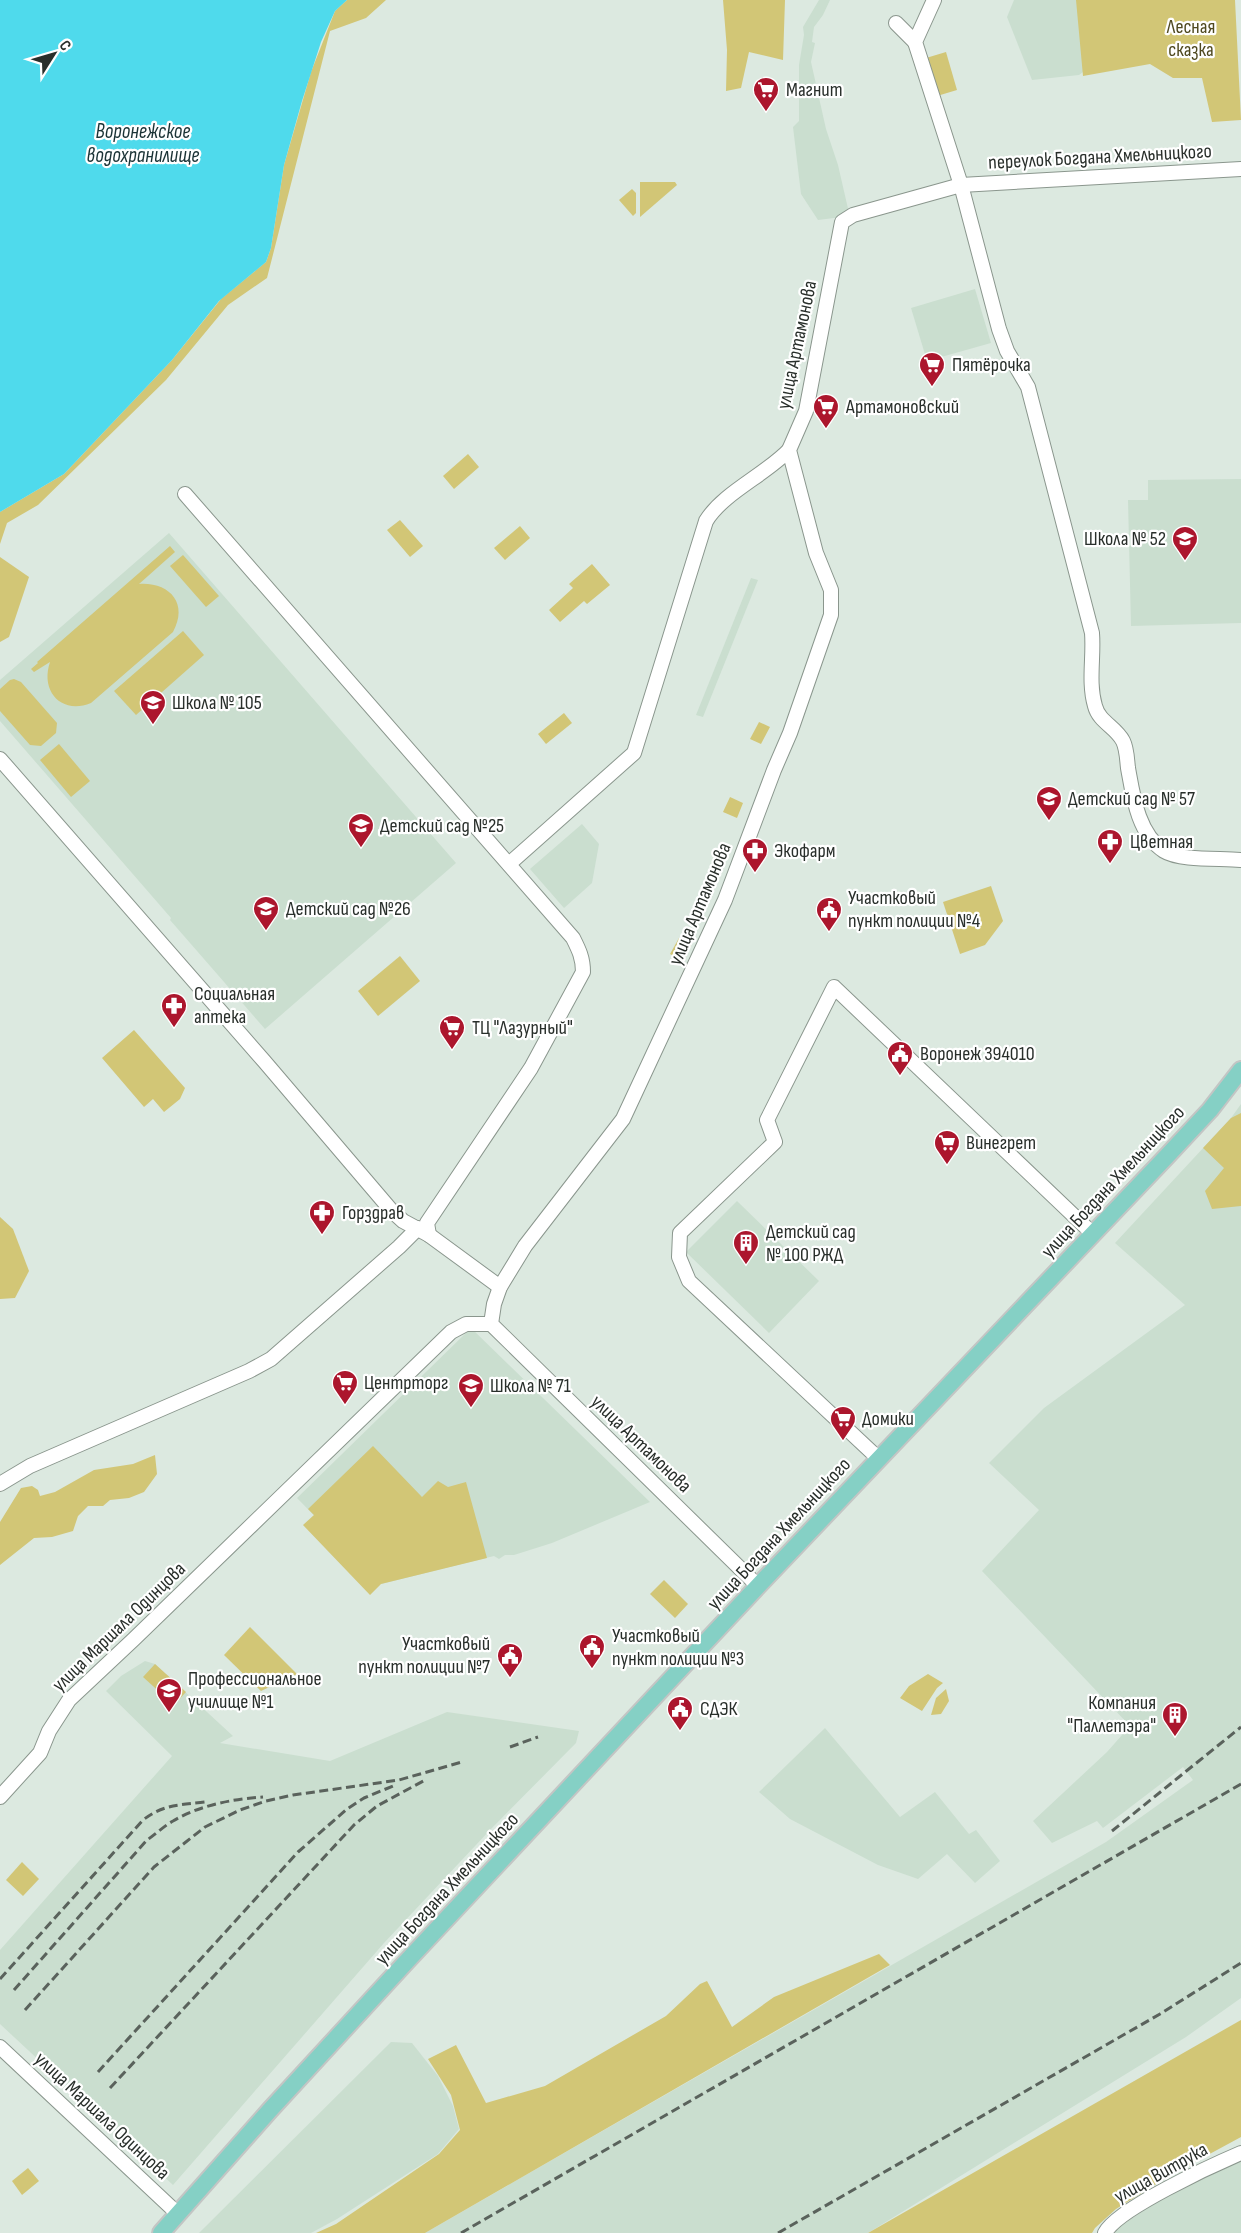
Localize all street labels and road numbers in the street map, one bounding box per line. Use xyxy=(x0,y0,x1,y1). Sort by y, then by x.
street label: переулок Богдана Хмельницкого xyxy=(988,139,1212,175)
street label: улица Артамонова xyxy=(772,279,822,411)
street label: улица Артамонова xyxy=(663,839,737,969)
street label: улица Богдана Хмельницкого xyxy=(1036,1101,1190,1263)
street label: улица Артамонова xyxy=(586,1390,696,1498)
street label: улица Богдана Хмельницкого xyxy=(702,1453,856,1615)
street label: улица Маршала Одинцова xyxy=(47,1557,191,1697)
street label: улица Богдана Хмельницкого xyxy=(370,1808,524,1970)
street label: улица Маршала Одинцова xyxy=(29,2047,175,2185)
street label: улица Витрука xyxy=(1110,2137,1212,2209)

